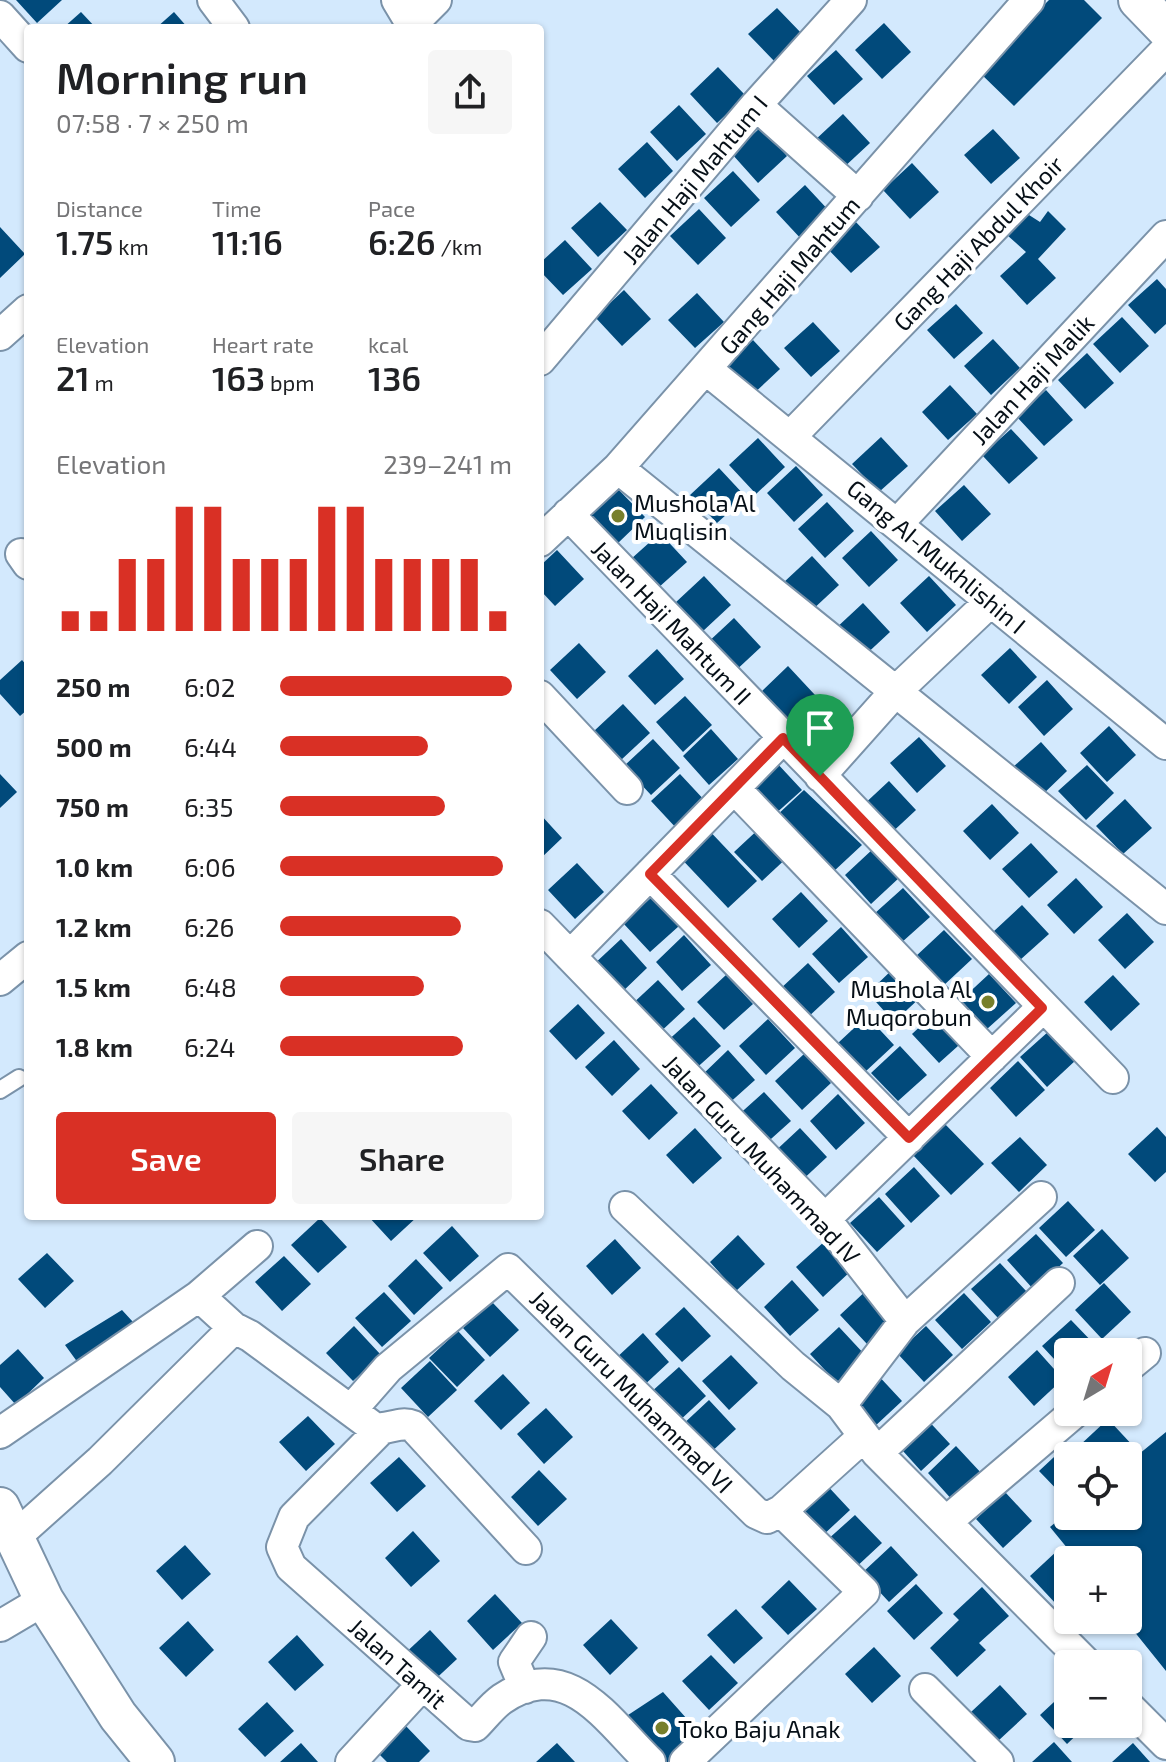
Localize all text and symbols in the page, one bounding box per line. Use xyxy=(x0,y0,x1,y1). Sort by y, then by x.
text: Morning run xyxy=(56,50,308,103)
button: share xyxy=(428,50,512,134)
street label: Jalan Haji Mahtum I xyxy=(615,89,773,269)
text: 07:58 · 7 × 250 m xyxy=(56,107,249,138)
street label: Gang Haji Abdul Khoir xyxy=(887,149,1069,337)
street label: Gang Haji Mahtum xyxy=(713,190,865,360)
text: Distance xyxy=(56,195,143,221)
text: Time xyxy=(212,195,261,221)
text: Pace xyxy=(368,195,415,221)
text: 1.75 xyxy=(56,221,113,262)
text: 11:16 xyxy=(212,221,283,262)
text: 6:26 xyxy=(368,221,436,262)
text: km xyxy=(113,233,149,259)
text: /km xyxy=(436,233,482,259)
street label: Jalan Haji Malik xyxy=(964,308,1100,450)
text: Elevation xyxy=(56,331,149,357)
text: Heart rate xyxy=(212,331,314,357)
text: kcal xyxy=(368,331,408,357)
text: 21 xyxy=(56,357,90,398)
text: 163 xyxy=(212,357,265,398)
text: 136 xyxy=(368,357,421,398)
text: m xyxy=(90,369,114,395)
text: bpm xyxy=(265,369,315,395)
text: Elevation xyxy=(56,448,166,479)
text: 239–241 m xyxy=(383,448,512,479)
street label: Gang AI-Mukhlishin I xyxy=(842,473,1032,639)
place label: Mushola Al Muqlisin xyxy=(634,488,756,545)
marker: Mushola Al Muqlisin xyxy=(609,507,627,525)
street label: Jalan Haji Mahtum II xyxy=(586,534,758,710)
text: 250 m xyxy=(56,671,130,702)
text: 6:02 xyxy=(184,671,235,702)
pin xyxy=(786,694,854,776)
icon: arrive xyxy=(798,706,842,750)
text: 500 m xyxy=(56,731,132,762)
text: 6:44 xyxy=(184,731,237,762)
text: 750 m xyxy=(56,791,129,822)
text: 6:35 xyxy=(184,791,233,822)
text: 1.0 km xyxy=(56,851,133,882)
text: 6:06 xyxy=(184,851,236,882)
text: 1.2 km xyxy=(56,911,132,942)
text: 6:26 xyxy=(184,911,235,942)
text: 1.5 km xyxy=(56,971,131,1002)
text: 6:48 xyxy=(184,971,237,1002)
place label: Mushola Al Muqorobun xyxy=(846,974,972,1031)
marker: Mushola Al Muqorobun xyxy=(979,993,997,1011)
text: 1.8 km xyxy=(56,1031,133,1062)
text: 6:24 xyxy=(184,1031,236,1062)
street label: Jalan Guru Muhammad IV xyxy=(657,1048,867,1270)
button: Save xyxy=(56,1112,276,1204)
button: Share xyxy=(292,1112,512,1204)
street label: Jalan Guru Muhammad VI xyxy=(525,1284,739,1498)
north arrow xyxy=(1054,1338,1142,1426)
map controls xyxy=(1054,1338,1142,1738)
button: locate xyxy=(1054,1442,1142,1530)
button: + xyxy=(1054,1546,1142,1634)
street label: Jalan Tamit xyxy=(343,1612,453,1714)
button: − xyxy=(1054,1650,1142,1738)
place label: Toko Baju Anak xyxy=(678,1714,841,1743)
marker: Toko Baju Anak xyxy=(653,1719,671,1737)

